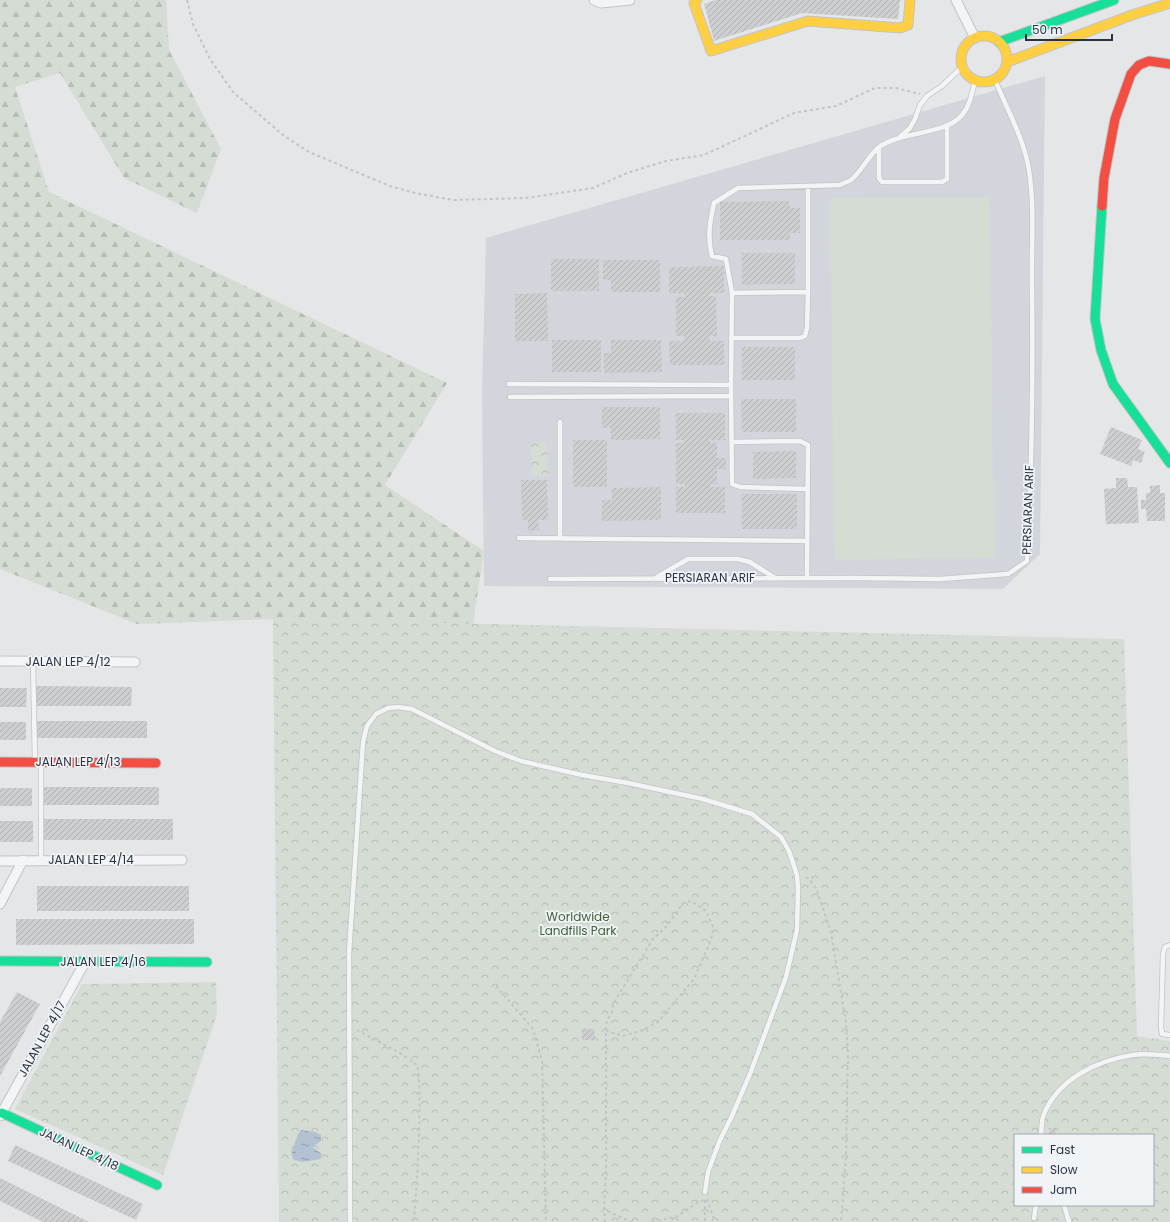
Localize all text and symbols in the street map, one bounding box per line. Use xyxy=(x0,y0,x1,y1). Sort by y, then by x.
scale bar xyxy=(1026,16,1112,42)
text: 50 m xyxy=(1032,21,1063,38)
street label: PERSIARAN ARIF xyxy=(1017,465,1038,555)
street label: PERSIARAN ARIF xyxy=(665,569,755,586)
street label: JALAN LEP 4/12 xyxy=(26,653,111,670)
street label: JALAN LEP 4/13 xyxy=(35,753,121,770)
street label: JALAN LEP 4/14 xyxy=(48,851,134,868)
park label: Worldwide Landfills Park xyxy=(539,908,617,939)
street label: JALAN LEP 4/16 xyxy=(60,953,146,970)
street label: JALAN LEP 4/17 xyxy=(14,997,70,1080)
street label: JALAN LEP 4/18 xyxy=(37,1123,122,1174)
legend xyxy=(1014,1134,1154,1206)
text: Fast xyxy=(1050,1141,1075,1158)
text: Slow xyxy=(1050,1161,1078,1178)
text: Jam xyxy=(1050,1181,1077,1198)

